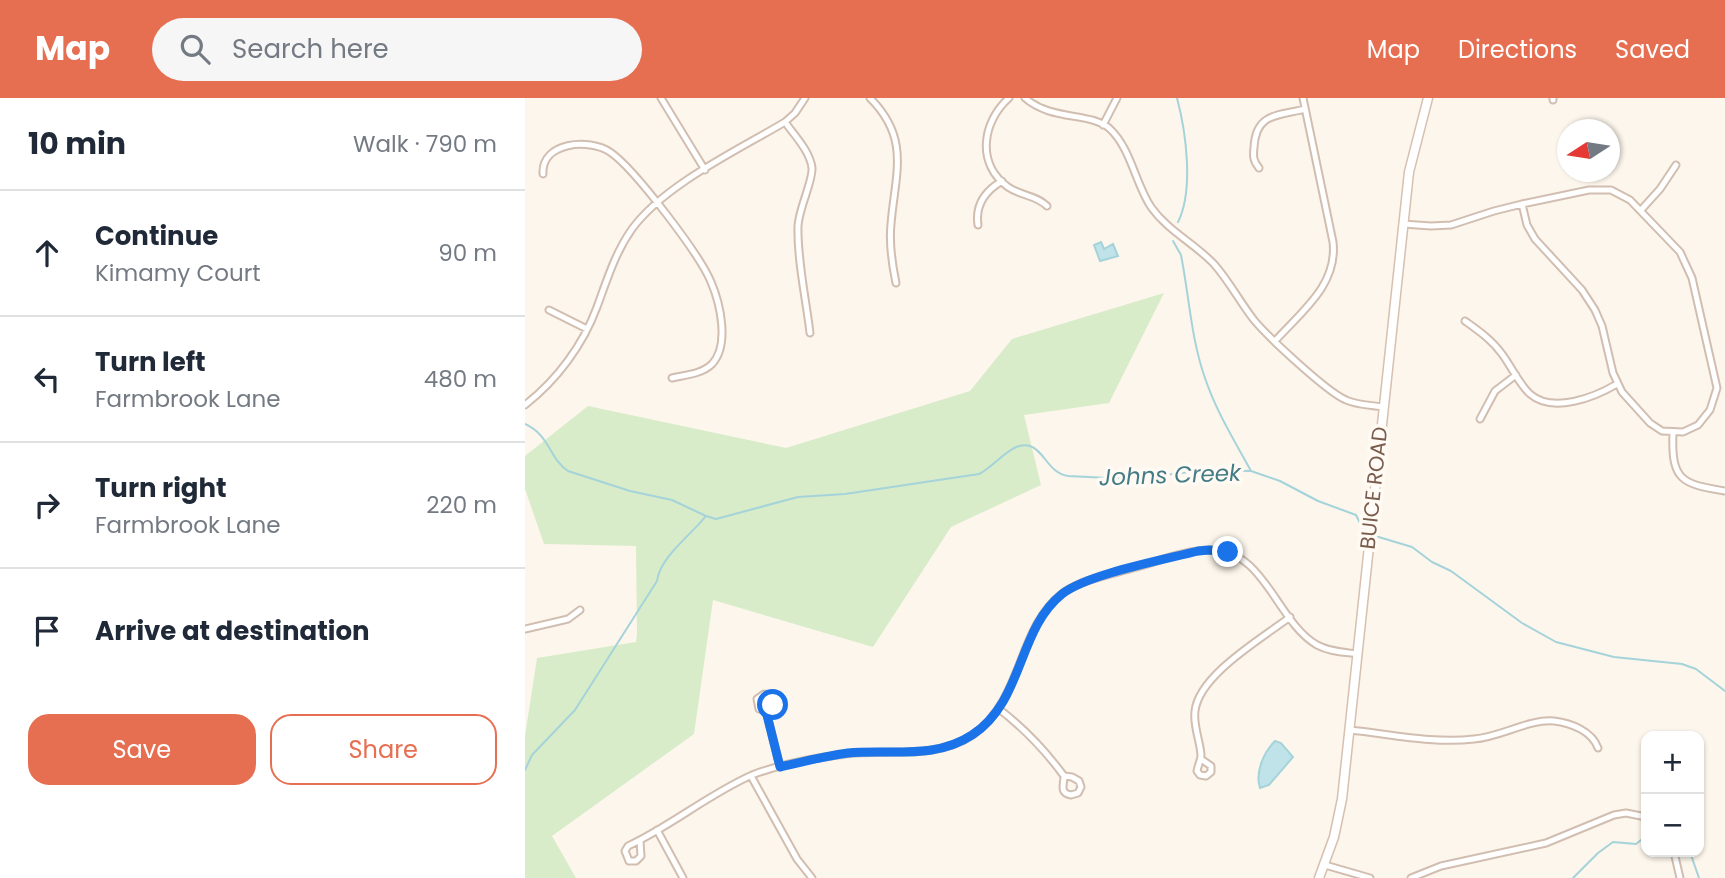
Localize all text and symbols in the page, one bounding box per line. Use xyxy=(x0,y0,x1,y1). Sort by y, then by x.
search box xyxy=(152,18,642,81)
text: Map xyxy=(35,25,110,72)
icon: search xyxy=(176,30,214,68)
text: Search here xyxy=(232,31,389,67)
text: Map xyxy=(1367,33,1420,66)
text: Directions xyxy=(1458,33,1577,66)
text: Saved xyxy=(1615,33,1690,66)
north arrow xyxy=(1557,119,1620,182)
text: 10 min xyxy=(28,122,126,165)
text: Walk · 790 m xyxy=(353,128,497,160)
text: Continue xyxy=(95,218,218,254)
icon: ahead xyxy=(28,234,66,272)
text: 90 m xyxy=(438,237,497,269)
text: Kimamy Court xyxy=(95,257,261,289)
text: Turn left xyxy=(95,344,206,380)
icon: left xyxy=(28,360,66,398)
text: 480 m xyxy=(424,363,497,395)
text: Farmbrook Lane xyxy=(95,383,280,415)
street label: BUICE ROAD xyxy=(1353,425,1394,551)
water label: Johns Creek xyxy=(1099,456,1243,493)
text: Turn right xyxy=(95,470,227,506)
icon: right xyxy=(28,486,66,524)
text: 220 m xyxy=(426,489,497,521)
text: Farmbrook Lane xyxy=(95,509,280,541)
route end xyxy=(1212,536,1243,567)
icon: arrive xyxy=(28,612,66,650)
text: Arrive at destination xyxy=(95,613,370,649)
route start xyxy=(757,689,788,720)
button: Save xyxy=(28,714,256,785)
button: Share xyxy=(270,714,497,785)
map controls xyxy=(1641,731,1704,857)
button: + xyxy=(1641,731,1704,794)
button: − xyxy=(1641,794,1704,857)

